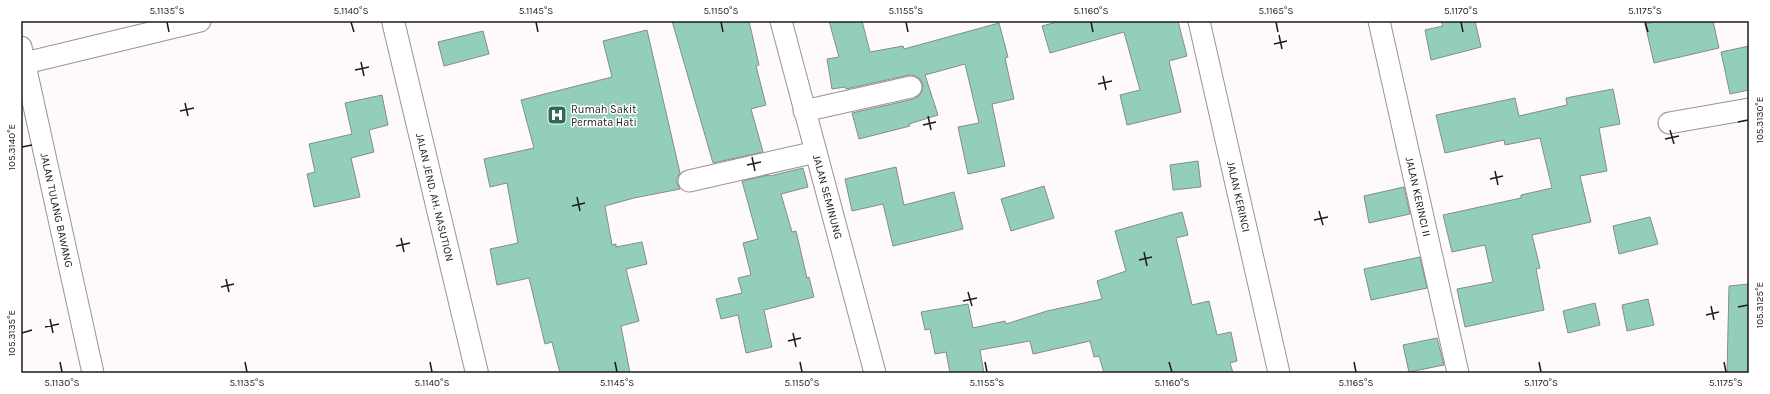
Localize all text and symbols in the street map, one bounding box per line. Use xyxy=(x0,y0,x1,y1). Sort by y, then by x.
text: 5.1135°S xyxy=(149,5,185,17)
text: 5.1140°S xyxy=(333,5,369,17)
text: 5.1145°S xyxy=(519,5,553,17)
text: 5.1150°S xyxy=(703,5,739,17)
text: 5.1155°S xyxy=(889,5,923,17)
text: 5.1160°S xyxy=(1073,5,1109,17)
text: 5.1165°S xyxy=(1259,5,1293,17)
text: 5.1170°S xyxy=(1444,5,1478,17)
text: 5.1175°S xyxy=(1628,5,1662,17)
text: 105.3130°E xyxy=(1754,97,1766,143)
place label: Rumah Sakit Permata Hati xyxy=(571,103,637,129)
hospital icon: Rumah Sakit Permata Hati xyxy=(546,104,568,126)
text: 105.3140°E xyxy=(6,124,18,170)
street label: JALAN JEND. AH. NASUTION xyxy=(413,132,457,263)
street label: JALAN TULANG BAWANG xyxy=(38,151,76,269)
street label: JALAN SEMINUNG xyxy=(810,153,845,241)
street label: JALAN KERINCI II xyxy=(1403,156,1434,238)
street label: JALAN KERINCI xyxy=(1225,160,1253,233)
text: 105.3125°E xyxy=(1754,282,1766,328)
text: 105.3135°E xyxy=(6,310,18,356)
text: 5.1130°S xyxy=(44,377,80,389)
text: 5.1135°S xyxy=(229,377,265,389)
text: 5.1140°S xyxy=(414,377,450,389)
text: 5.1145°S xyxy=(600,377,634,389)
text: 5.1150°S xyxy=(784,377,820,389)
text: 5.1155°S xyxy=(970,377,1004,389)
text: 5.1160°S xyxy=(1154,377,1190,389)
text: 5.1165°S xyxy=(1339,377,1373,389)
text: 5.1170°S xyxy=(1524,377,1558,389)
text: 5.1175°S xyxy=(1709,377,1743,389)

